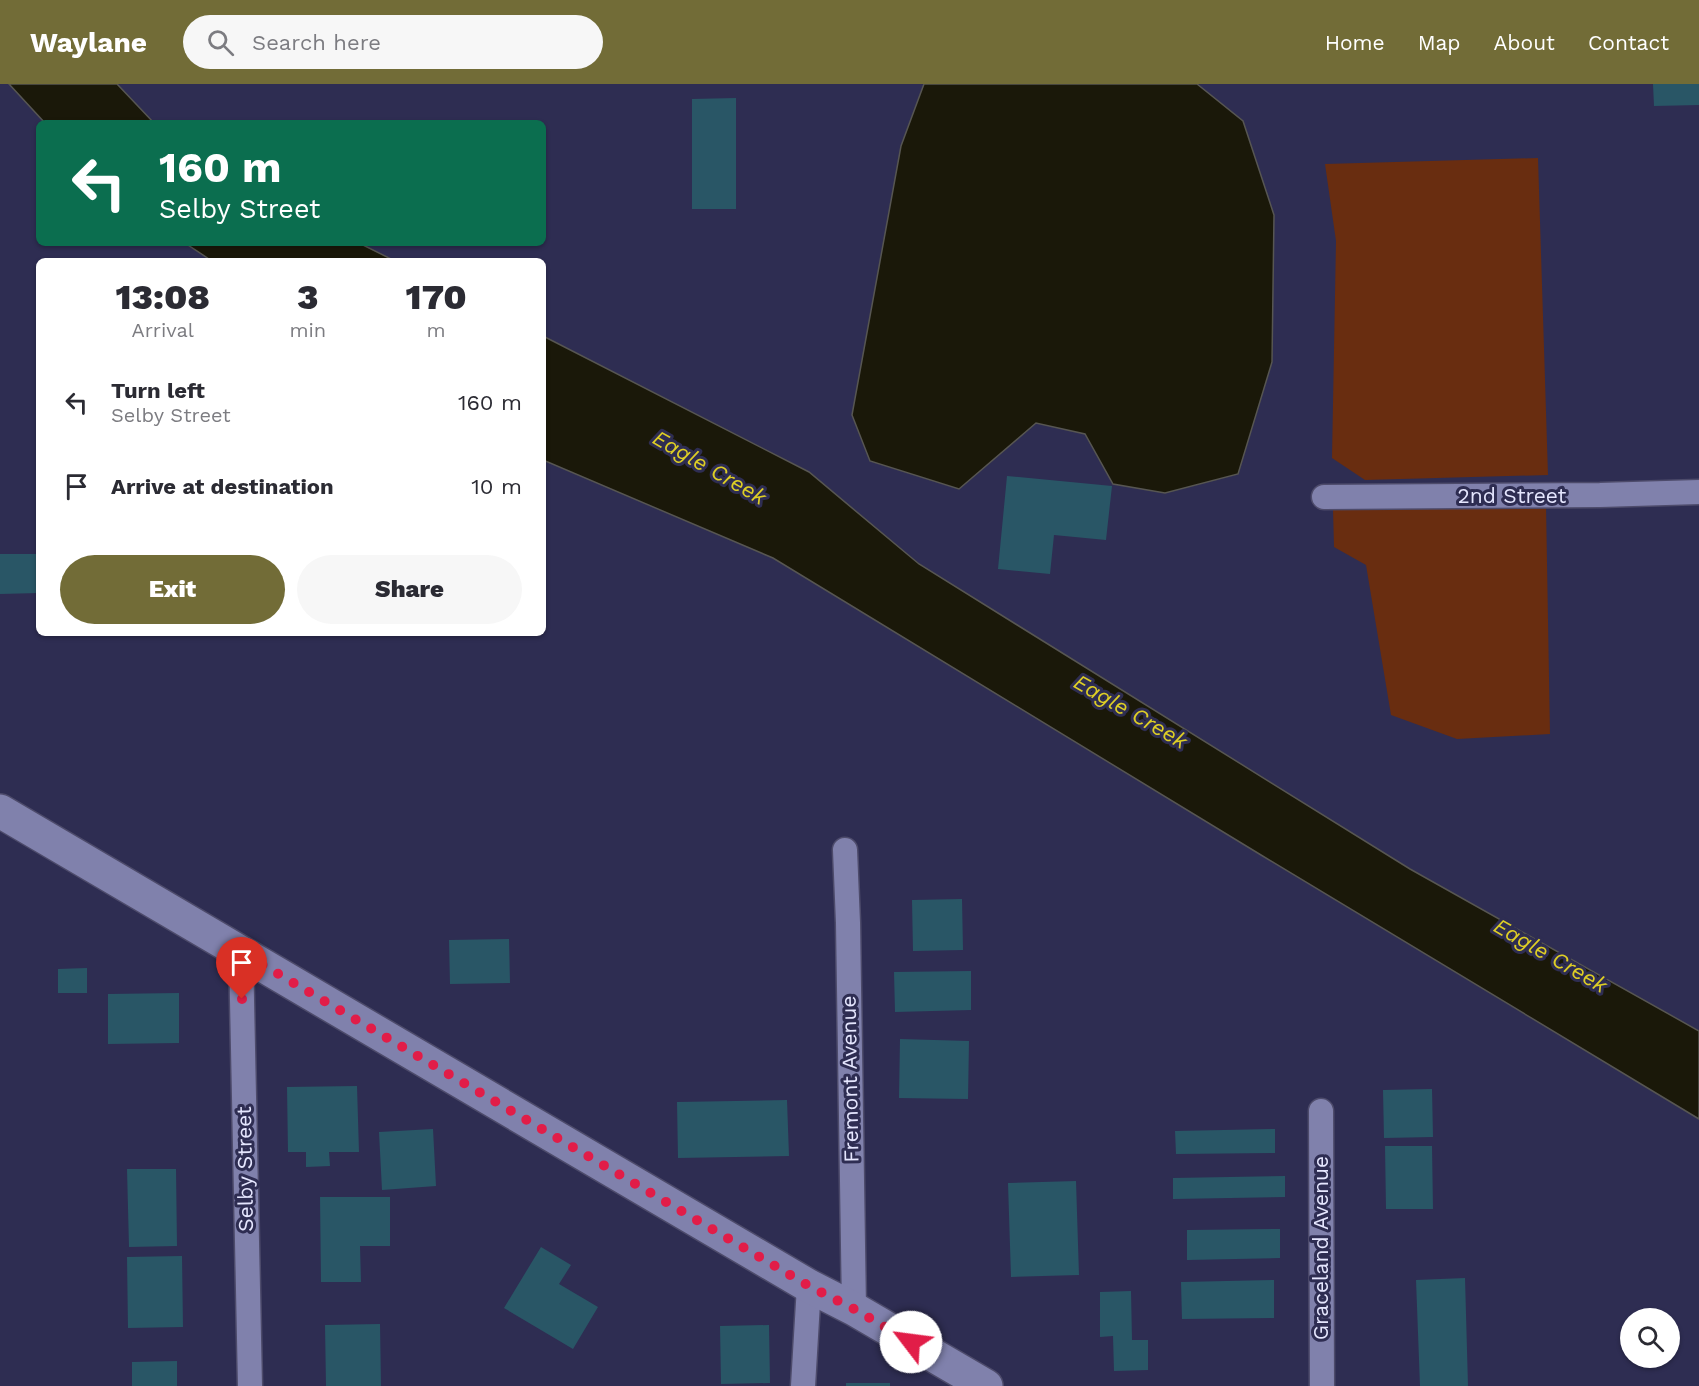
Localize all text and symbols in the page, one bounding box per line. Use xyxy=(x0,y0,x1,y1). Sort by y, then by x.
search box xyxy=(183,15,603,69)
text: Waylane xyxy=(30,26,147,59)
icon: search xyxy=(204,26,237,59)
text: Search here xyxy=(252,30,381,55)
text: Home xyxy=(1325,30,1385,55)
text: Map xyxy=(1418,30,1461,55)
text: About xyxy=(1494,30,1555,55)
text: Contact xyxy=(1588,30,1669,55)
text: 160 m xyxy=(159,143,282,192)
icon: left xyxy=(60,144,138,222)
text: Selby Street xyxy=(159,193,320,225)
text: 13:08 xyxy=(115,276,210,318)
text: 3 xyxy=(297,276,319,318)
text: 170 xyxy=(406,276,467,318)
text: Arrival xyxy=(132,318,194,342)
text: min xyxy=(289,318,326,342)
text: m xyxy=(427,318,446,342)
text: Turn left xyxy=(111,378,205,403)
icon: left xyxy=(60,386,93,419)
text: 160 m xyxy=(458,390,522,415)
text: Selby Street xyxy=(111,403,231,427)
water label: Eagle Creek xyxy=(649,425,772,510)
icon: arrive xyxy=(60,470,93,503)
text: Arrive at destination xyxy=(111,474,334,499)
text: 10 m xyxy=(471,474,522,499)
street label: 2nd Street xyxy=(1458,483,1567,508)
button: Exit xyxy=(60,555,285,624)
button: Share xyxy=(297,555,522,624)
water label: Eagle Creek xyxy=(1070,669,1193,754)
water label: Eagle Creek xyxy=(1490,913,1613,998)
pin xyxy=(216,937,267,999)
icon: arrive xyxy=(225,946,258,979)
street label: Fremont Avenue xyxy=(836,995,863,1163)
street label: Selby Street xyxy=(231,1106,258,1232)
street label: Graceland Avenue xyxy=(1308,1156,1333,1340)
map controls xyxy=(1620,1308,1680,1368)
button: search xyxy=(1620,1308,1680,1368)
position arrow xyxy=(879,1310,943,1374)

